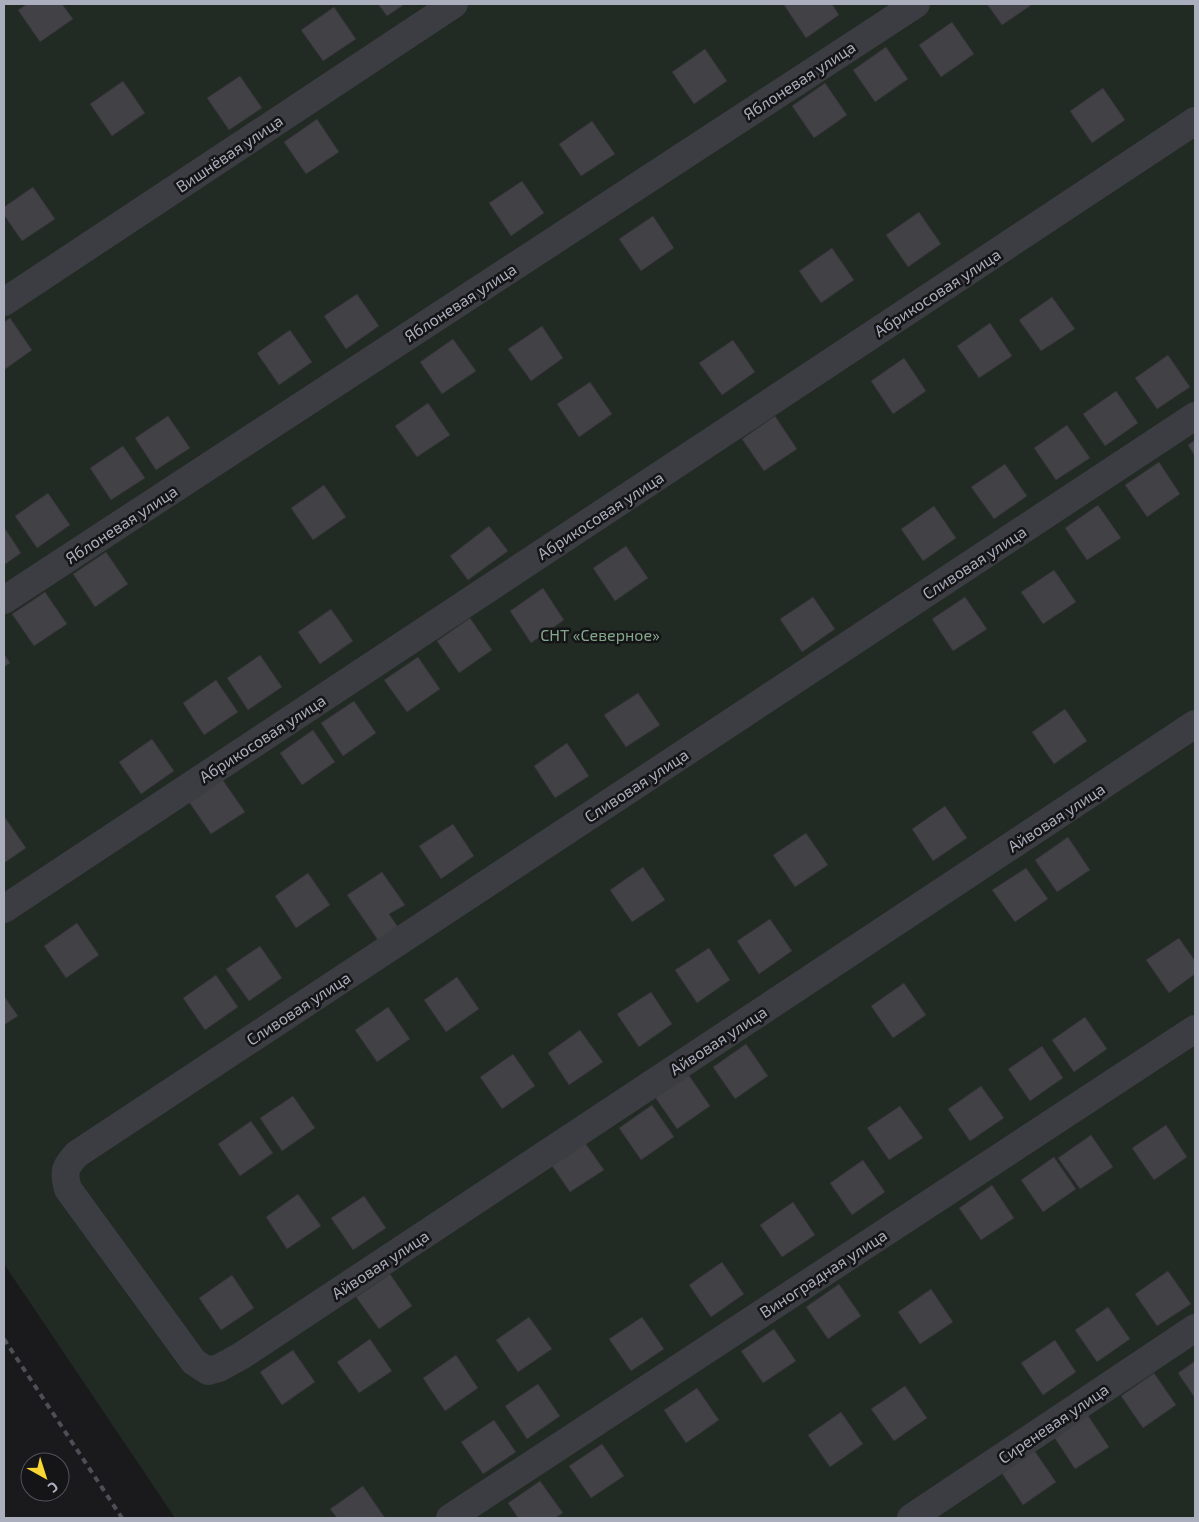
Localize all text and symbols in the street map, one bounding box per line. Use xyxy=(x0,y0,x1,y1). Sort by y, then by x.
street label: Яблоневая улица xyxy=(739,37,859,124)
street label: Вишнёвая улица xyxy=(172,110,287,197)
street label: Абрикосовая улица xyxy=(870,244,1004,341)
street label: Яблоневая улица xyxy=(400,259,520,346)
street label: Абрикосовая улица xyxy=(533,467,667,564)
street label: Яблоневая улица xyxy=(61,481,181,568)
street label: Сливовая улица xyxy=(918,521,1030,604)
park label: СНТ «Северное» xyxy=(540,625,660,644)
street label: Абрикосовая улица xyxy=(195,690,329,787)
street label: Сливовая улица xyxy=(580,744,692,827)
street label: Айвовая улица xyxy=(1004,779,1109,856)
street label: Сливовая улица xyxy=(242,967,354,1050)
street label: Айвовая улица xyxy=(666,1002,771,1079)
street label: Виноградная улица xyxy=(756,1225,891,1322)
street label: Айвовая улица xyxy=(328,1226,433,1303)
street label: Сиреневая улица xyxy=(994,1379,1112,1468)
north arrow xyxy=(20,1452,70,1502)
text: С xyxy=(45,1478,62,1497)

